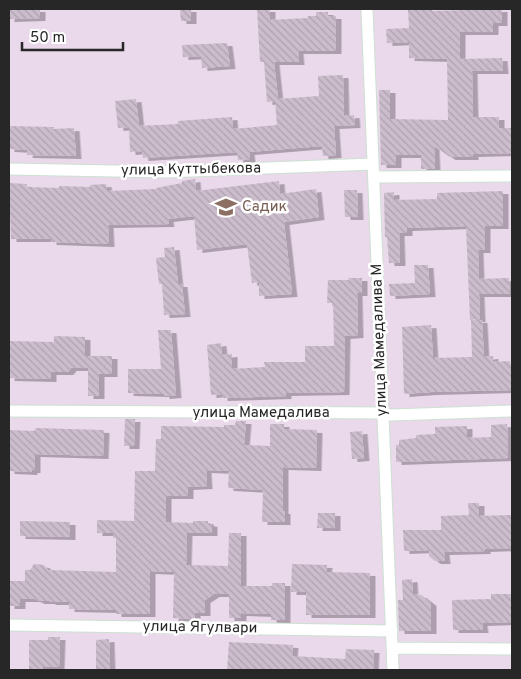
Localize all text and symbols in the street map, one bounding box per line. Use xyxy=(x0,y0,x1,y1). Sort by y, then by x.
scale bar xyxy=(22,20,124,52)
text: 50 m xyxy=(30,29,65,48)
street label: улица Куттыбекова xyxy=(121,159,261,181)
school or university icon: Садик xyxy=(213,194,239,220)
place label: Садик xyxy=(242,198,287,217)
street label: улица Мамедалива М xyxy=(368,263,392,417)
street label: улица Мамедалива xyxy=(192,404,330,423)
street label: улица Ягулвари xyxy=(142,617,258,639)

